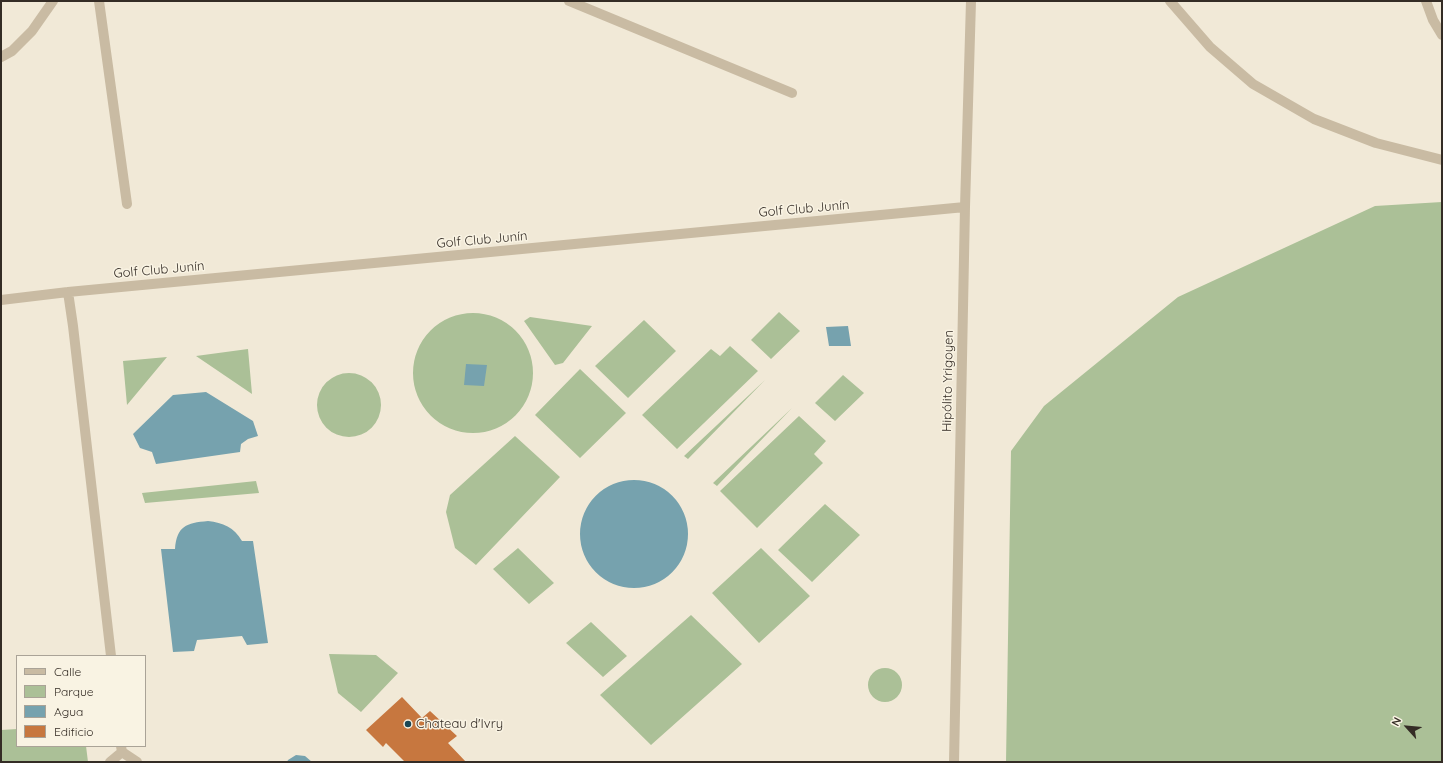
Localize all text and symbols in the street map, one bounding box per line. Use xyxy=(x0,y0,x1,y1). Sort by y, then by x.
street label: Golf Club Junín xyxy=(758,197,850,221)
street label: Golf Club Junín xyxy=(436,228,528,252)
street label: Golf Club Junín xyxy=(113,258,205,282)
street label: Hipólito Yrigoyen xyxy=(939,330,957,432)
legend xyxy=(16,655,146,747)
text: Calle xyxy=(54,664,81,679)
text: Parque xyxy=(54,684,94,699)
text: Agua xyxy=(54,704,83,719)
north arrow xyxy=(1387,707,1427,747)
text: N xyxy=(1388,715,1404,728)
place label: Chateau d'Ivry xyxy=(416,716,503,732)
marker: Chateau d'Ivry xyxy=(403,719,413,729)
text: Edificio xyxy=(54,724,94,739)

